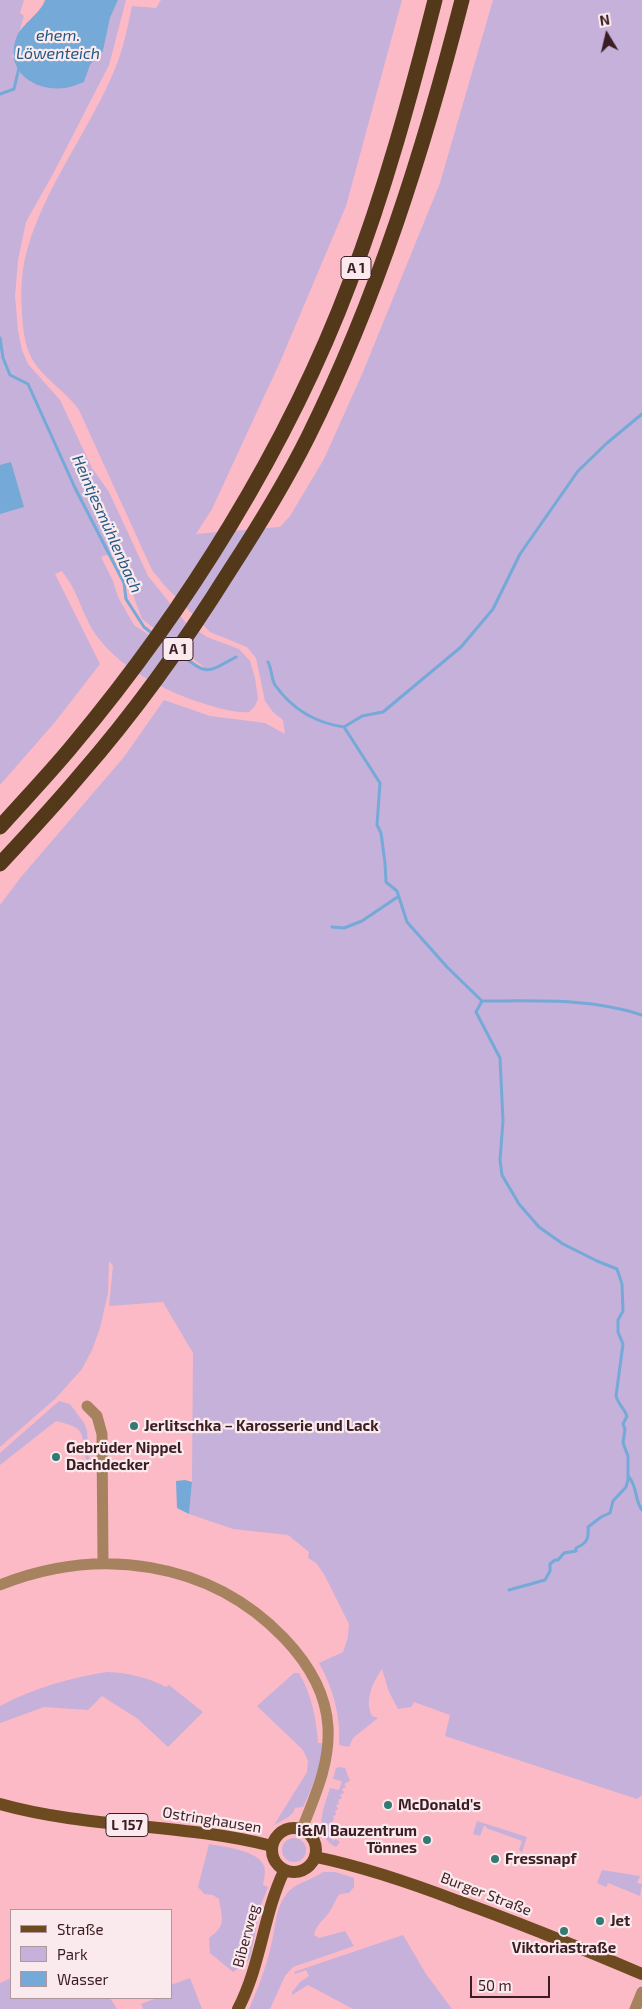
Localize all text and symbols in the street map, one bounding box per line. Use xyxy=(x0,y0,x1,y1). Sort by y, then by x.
north arrow xyxy=(582,10,632,60)
text: N xyxy=(598,11,611,29)
water label: ehem. Löwenteich xyxy=(16,26,100,64)
road number: A 1 xyxy=(341,256,371,280)
water label: Heintjesmühlenbach xyxy=(68,452,146,596)
road number: A 1 xyxy=(163,638,193,661)
place label: Jerlitschka – Karosserie und Lack xyxy=(144,1417,379,1435)
marker: Jerlitschka – Karosserie und Lack xyxy=(128,1420,140,1432)
place label: Gebrüder Nippel Dachdecker xyxy=(66,1439,182,1474)
marker: Gebrüder Nippel Dachdecker xyxy=(50,1451,62,1463)
place label: McDonald's xyxy=(398,1796,481,1814)
marker: McDonald's xyxy=(382,1799,394,1811)
street label: Ostringhausen xyxy=(161,1803,263,1837)
road number: L 157 xyxy=(106,1814,148,1836)
place label: i&M Bauzentrum Tönnes xyxy=(297,1822,417,1857)
marker: i&M Bauzentrum Tönnes xyxy=(421,1834,433,1846)
place label: Fressnapf xyxy=(505,1850,576,1868)
marker: Fressnapf xyxy=(489,1853,501,1865)
street label: Burger Straße xyxy=(438,1868,534,1920)
street label: Biberweg xyxy=(229,1903,263,1969)
legend xyxy=(10,1909,172,1999)
place label: Jet xyxy=(610,1912,630,1930)
marker: Jet xyxy=(594,1915,606,1927)
text: Straße xyxy=(57,1920,103,1938)
marker: Viktoriastraße xyxy=(558,1925,570,1937)
place label: Viktoriastraße xyxy=(512,1939,616,1957)
text: Park xyxy=(57,1945,88,1963)
scale bar xyxy=(472,1966,552,1998)
text: Wasser xyxy=(57,1970,109,1988)
text: 50 m xyxy=(478,1976,512,1994)

